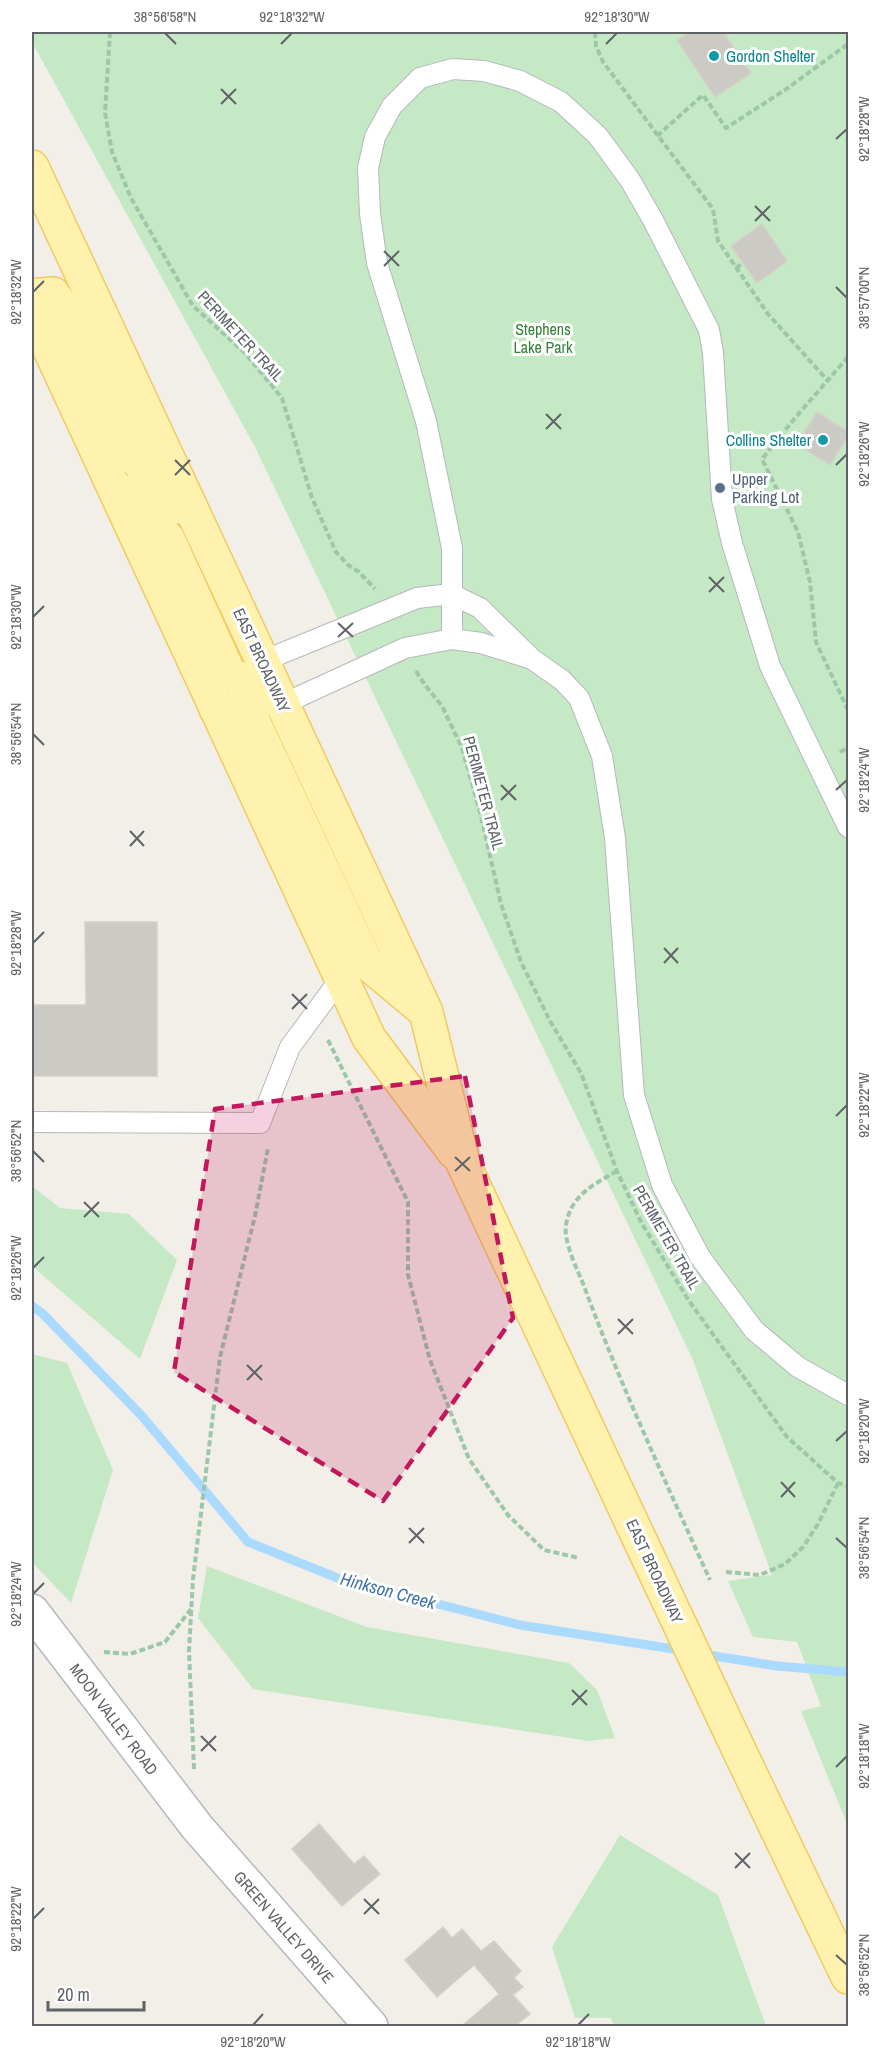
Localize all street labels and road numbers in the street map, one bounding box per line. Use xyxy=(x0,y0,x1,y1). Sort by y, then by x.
street label: PERIMETER TRAIL xyxy=(193,286,289,387)
street label: EAST BROADWAY xyxy=(228,604,296,716)
street label: PERIMETER TRAIL xyxy=(458,734,510,853)
street label: PERIMETER TRAIL xyxy=(628,1181,706,1294)
street label: EAST BROADWAY xyxy=(621,1515,689,1627)
street label: MOON VALLEY ROAD xyxy=(65,1659,163,1779)
street label: GREEN VALLEY DRIVE xyxy=(229,1866,339,1988)

